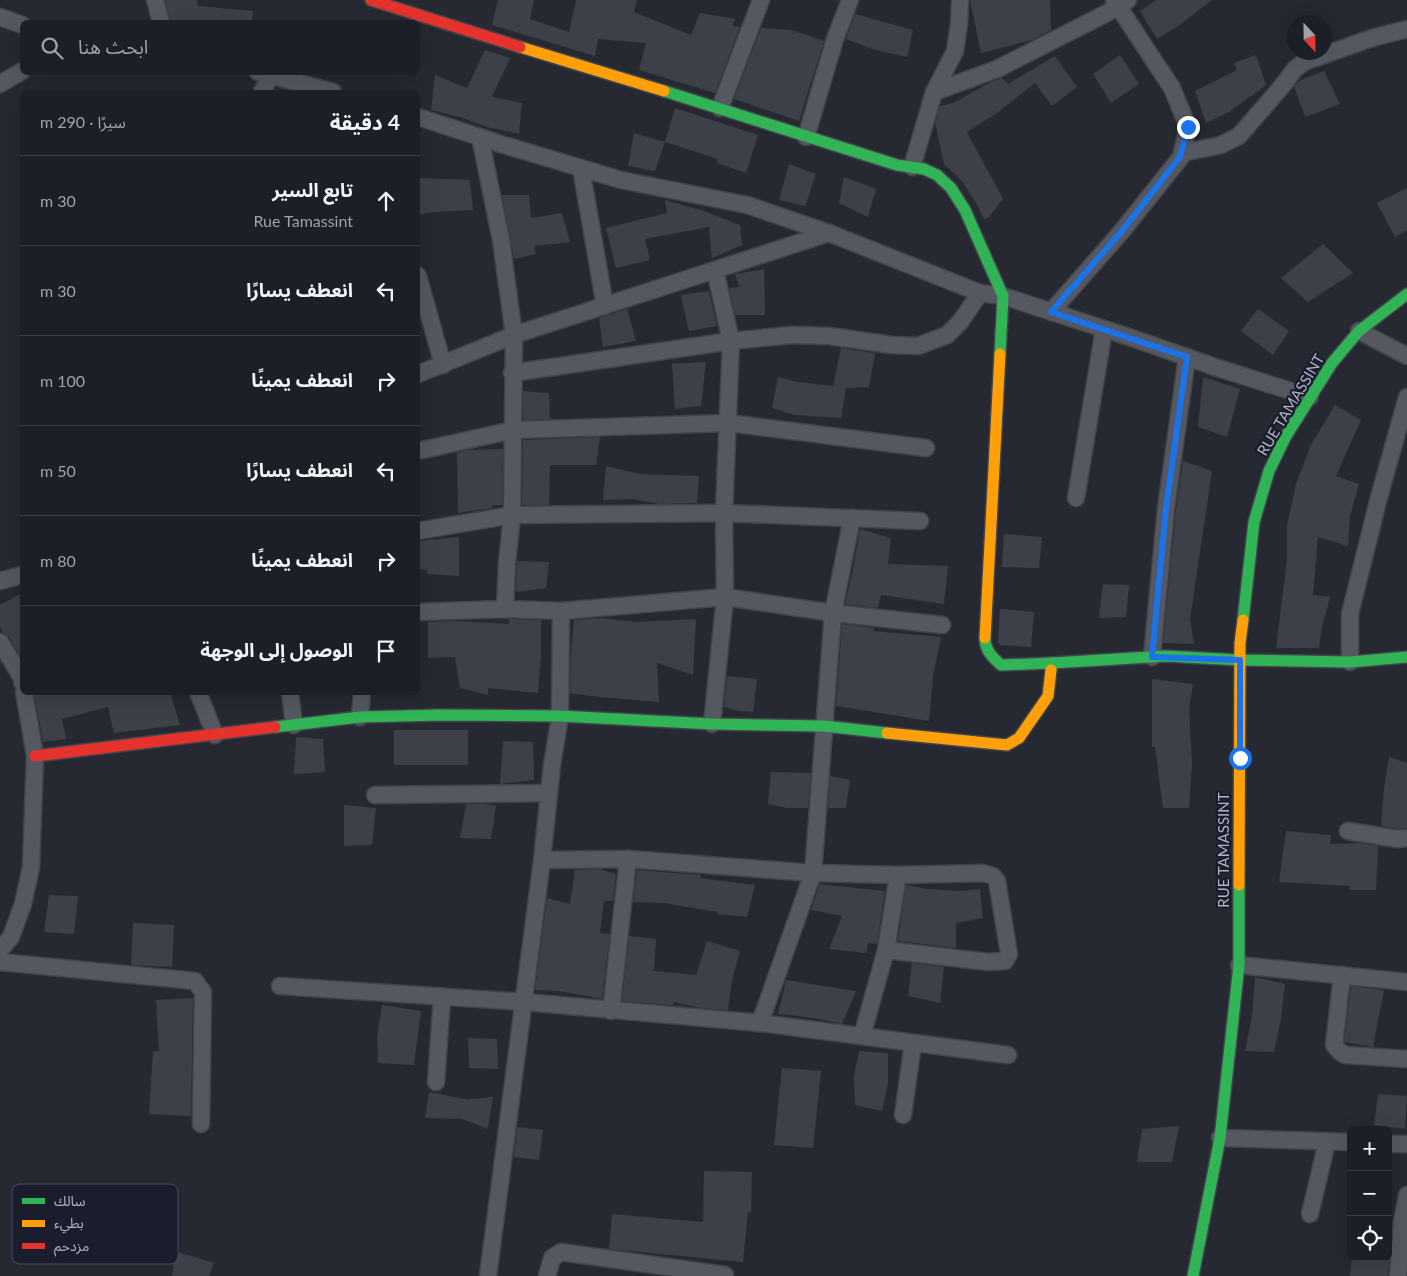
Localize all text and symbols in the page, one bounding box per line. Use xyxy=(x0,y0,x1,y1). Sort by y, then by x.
north arrow xyxy=(1287,15,1332,60)
search box xyxy=(20,20,420,75)
icon: search xyxy=(38,34,66,62)
text: ابحث هنا xyxy=(78,35,148,58)
text: 4 دقيقة xyxy=(330,109,400,134)
text: سيرًا · 290 m xyxy=(40,112,126,131)
route end xyxy=(1177,116,1200,139)
text: تابع السير xyxy=(272,178,353,201)
icon: ahead xyxy=(372,187,400,215)
text: 30 m xyxy=(40,191,76,210)
text: Rue Tamassint xyxy=(253,211,353,230)
icon: left xyxy=(372,277,400,305)
text: انعطف يسارًا xyxy=(246,278,353,301)
text: 30 m xyxy=(40,281,76,300)
street label: RUE TAMASSINT xyxy=(1253,350,1328,459)
icon: right xyxy=(372,367,400,395)
text: انعطف يمينًا xyxy=(251,368,353,391)
text: 100 m xyxy=(40,371,85,390)
icon: left xyxy=(372,457,400,485)
text: انعطف يسارًا xyxy=(246,458,353,481)
text: 50 m xyxy=(40,461,76,480)
icon: right xyxy=(372,547,400,575)
text: انعطف يمينًا xyxy=(251,548,353,571)
text: 80 m xyxy=(40,551,76,570)
icon: arrive xyxy=(372,637,400,665)
text: الوصول إلى الوجهة xyxy=(200,638,353,661)
route start xyxy=(1229,747,1252,770)
street label: RUE TAMASSINT xyxy=(1214,792,1232,908)
map controls xyxy=(1347,1126,1392,1261)
button: + xyxy=(1347,1126,1392,1171)
button: − xyxy=(1347,1171,1392,1216)
legend xyxy=(12,1184,178,1264)
text: سالك xyxy=(54,1192,86,1209)
text: بطيء xyxy=(54,1214,84,1234)
button: locate xyxy=(1347,1216,1392,1261)
text: مزدحم xyxy=(54,1237,89,1257)

